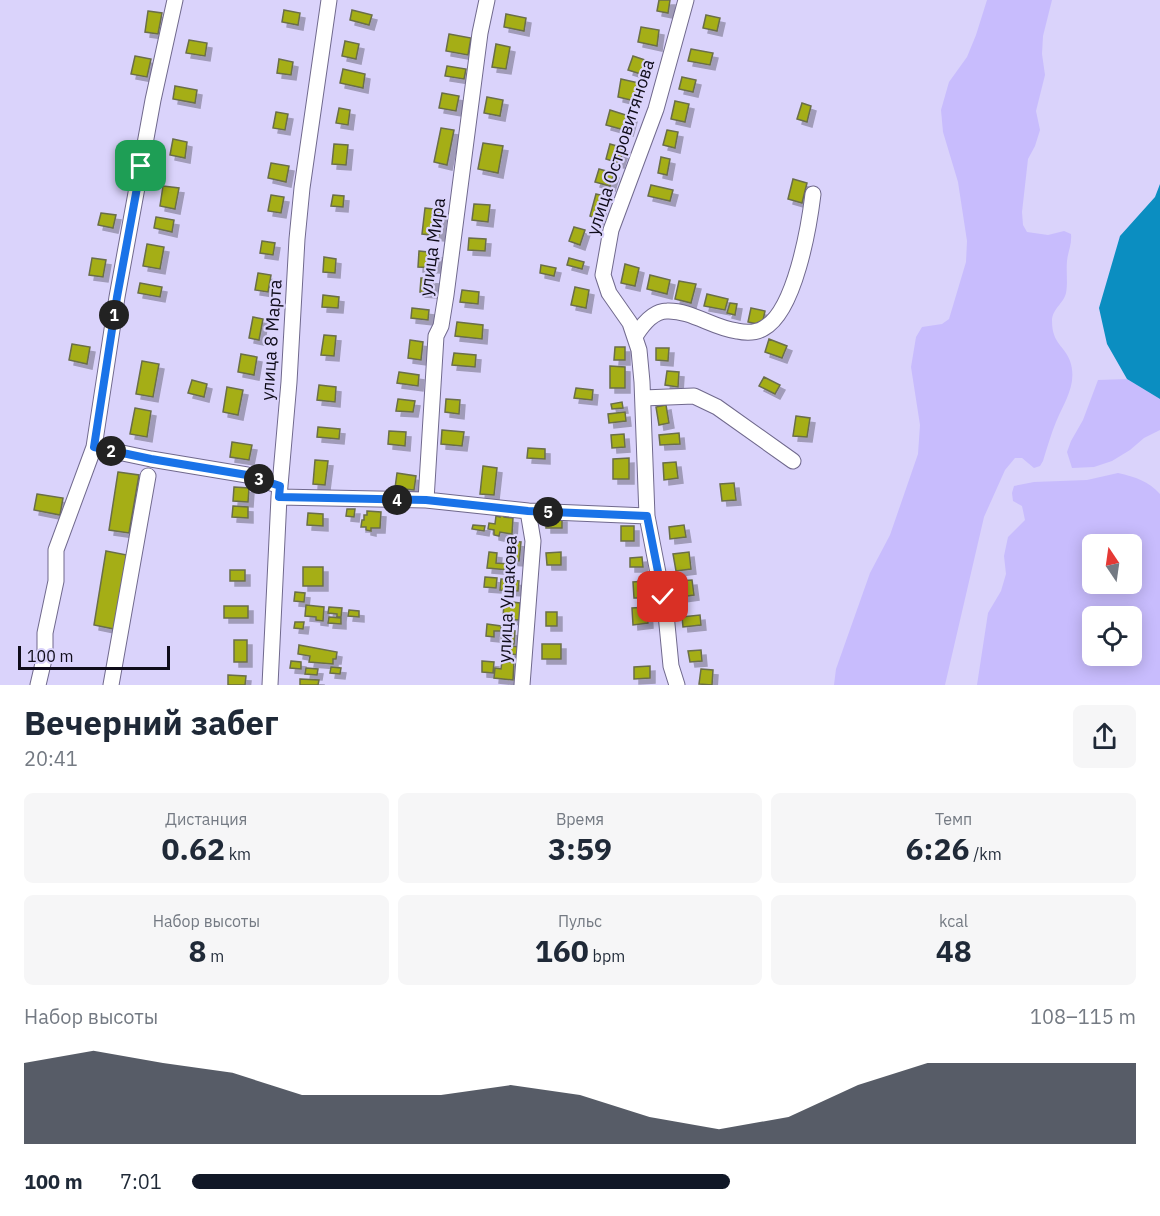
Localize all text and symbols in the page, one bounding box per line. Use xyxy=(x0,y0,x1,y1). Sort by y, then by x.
street label: улица Островитянова xyxy=(581,56,659,238)
pin xyxy=(115,140,166,191)
icon: arrive xyxy=(124,149,157,182)
street label: улица Мира xyxy=(414,196,450,298)
street label: улица 8 Марта xyxy=(255,278,287,401)
pin: 1 xyxy=(99,300,129,330)
text: 1 xyxy=(109,305,119,325)
pin: 2 xyxy=(96,436,126,466)
text: 2 xyxy=(106,441,116,461)
pin: 3 xyxy=(244,464,274,494)
text: 3 xyxy=(254,469,264,489)
pin: 4 xyxy=(382,485,412,515)
text: 4 xyxy=(392,490,402,510)
pin: 5 xyxy=(533,497,563,527)
text: 5 xyxy=(543,502,553,522)
street label: улица Ушакова xyxy=(492,534,522,663)
north arrow xyxy=(1082,534,1142,594)
map controls xyxy=(1082,534,1142,666)
pin xyxy=(637,571,688,622)
icon: check xyxy=(646,580,679,613)
button: locate xyxy=(1082,606,1142,666)
scale bar xyxy=(18,643,170,670)
text: 100 m xyxy=(27,646,74,666)
text: Вечерний забег xyxy=(24,701,279,744)
button: share xyxy=(1073,705,1136,768)
text: 20:41 xyxy=(24,745,78,772)
text: Дистанция xyxy=(165,809,247,829)
text: Время xyxy=(556,809,604,829)
text: Темп xyxy=(935,809,972,829)
text: 0.62 xyxy=(162,829,225,868)
text: 3:59 xyxy=(548,829,612,868)
text: 6:26 xyxy=(906,829,969,868)
text: km xyxy=(225,844,251,864)
text: /km xyxy=(969,844,1002,864)
text: Набор высоты xyxy=(153,911,260,931)
text: Пульс xyxy=(558,911,602,931)
text: kcal xyxy=(939,911,968,931)
text: 8 xyxy=(188,931,206,970)
text: 160 xyxy=(535,931,589,970)
text: 48 xyxy=(936,931,972,970)
text: m xyxy=(206,946,224,966)
text: bpm xyxy=(589,946,625,966)
text: Набор высоты xyxy=(24,1003,158,1030)
text: 108–115 m xyxy=(1030,1003,1136,1030)
text: 100 m xyxy=(24,1168,83,1195)
text: 7:01 xyxy=(120,1168,162,1195)

